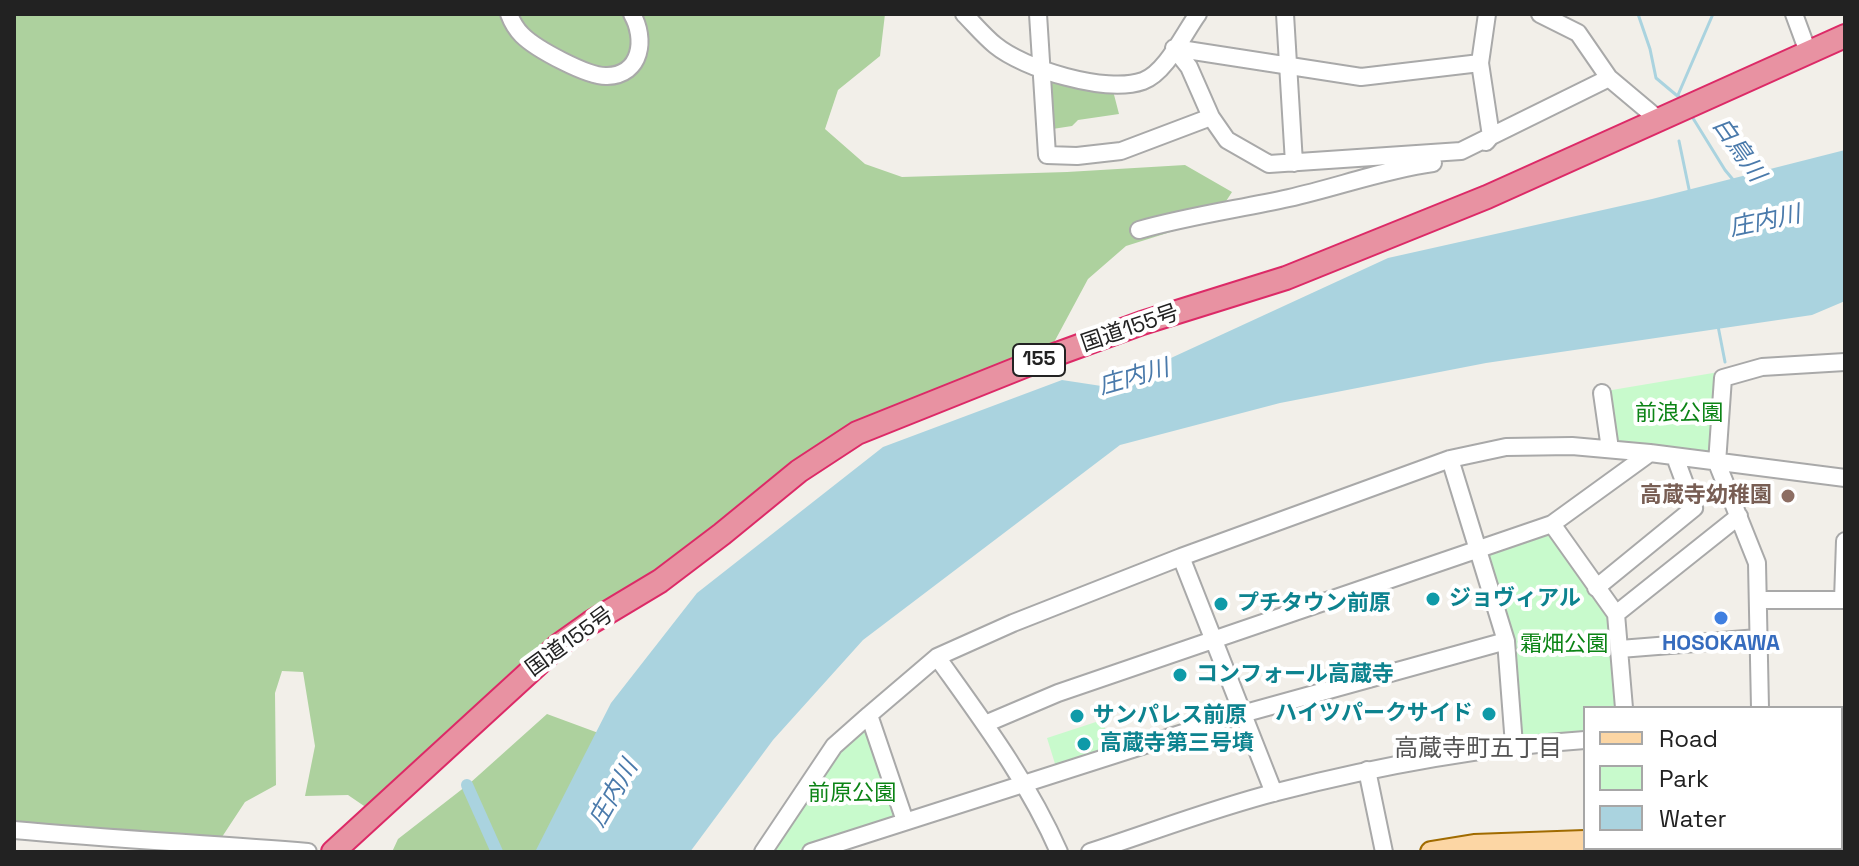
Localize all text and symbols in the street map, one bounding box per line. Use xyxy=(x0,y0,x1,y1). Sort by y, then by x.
water label: 白鳥川 xyxy=(1706,112,1770,188)
water label: 庄内川 xyxy=(1727,200,1803,244)
street label: 国道155号 xyxy=(1078,300,1182,358)
road number: 155 xyxy=(1013,344,1065,376)
water label: 庄内川 xyxy=(1095,354,1173,402)
park label: 前浪公園 xyxy=(1635,401,1723,427)
place label: 高蔵寺幼稚園 xyxy=(1640,483,1772,509)
marker: 高蔵寺幼稚園 xyxy=(1779,487,1797,505)
place label: ジョヴィアル xyxy=(1449,586,1581,612)
marker: ジョヴィアル xyxy=(1424,590,1442,608)
place label: プチタウン前原 xyxy=(1237,591,1391,617)
marker: プチタウン前原 xyxy=(1212,595,1230,613)
street label: 国道155号 xyxy=(521,601,619,683)
marker: HOSOKAWA xyxy=(1712,609,1730,627)
place label: HOSOKAWA xyxy=(1662,631,1780,657)
park label: 霜畑公園 xyxy=(1520,632,1608,658)
place label: コンフォール高蔵寺 xyxy=(1196,662,1394,688)
marker: コンフォール高蔵寺 xyxy=(1171,666,1189,684)
place label: ハイツパークサイド xyxy=(1275,701,1473,727)
place label: サンパレス前原 xyxy=(1093,703,1247,729)
marker: ハイツパークサイド xyxy=(1480,705,1498,723)
legend xyxy=(1583,706,1843,850)
marker: サンパレス前原 xyxy=(1068,707,1086,725)
text: Road xyxy=(1659,723,1718,754)
place label: 高蔵寺第三号墳 xyxy=(1100,731,1254,757)
marker: 高蔵寺第三号墳 xyxy=(1075,735,1093,753)
district label: 高蔵寺町五丁目 xyxy=(1394,735,1562,763)
water label: 庄内川 xyxy=(584,756,644,832)
text: Park xyxy=(1659,763,1709,794)
park label: 前原公園 xyxy=(808,781,896,807)
text: Water xyxy=(1659,803,1727,834)

